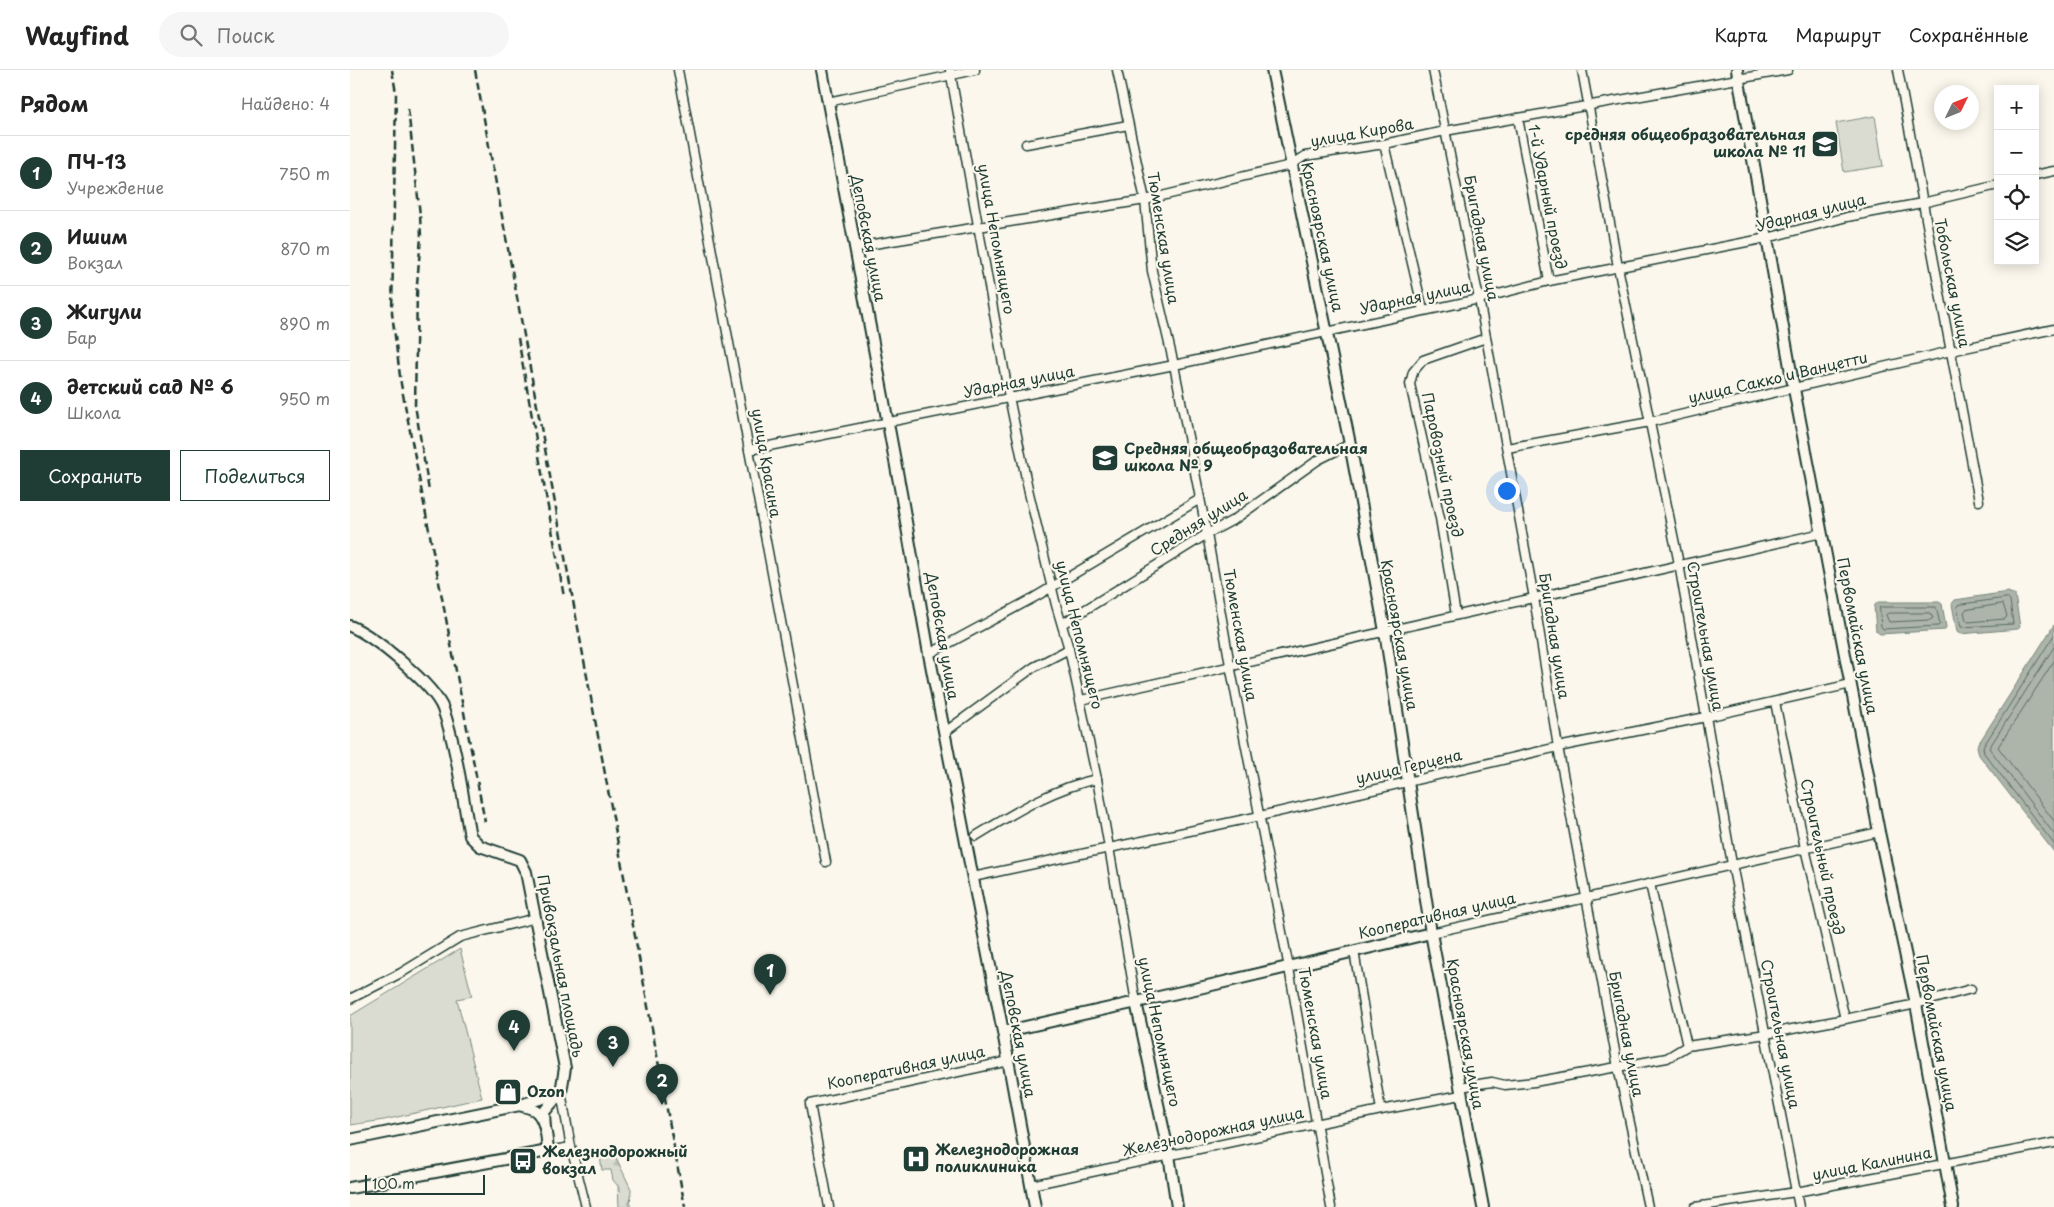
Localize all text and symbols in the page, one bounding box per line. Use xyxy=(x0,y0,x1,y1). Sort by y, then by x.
search box xyxy=(159,12,509,57)
text: Wayfind xyxy=(25,17,129,53)
icon: search xyxy=(177,21,205,49)
text: Поиск xyxy=(217,21,275,49)
text: Карта xyxy=(1715,21,1767,48)
text: Маршрут xyxy=(1795,21,1881,48)
text: Сохранённые xyxy=(1909,21,2029,48)
north arrow xyxy=(1934,85,1979,130)
map controls xyxy=(1994,85,2039,265)
button: + xyxy=(1994,85,2039,130)
text: Рядом xyxy=(20,87,88,119)
text: Найдено: 4 xyxy=(241,91,330,115)
street label: улица Кирова xyxy=(1308,111,1416,152)
street label: 1-й Ударный проезд xyxy=(1523,122,1574,271)
place label: средняя общеобразовательная школа № 11 xyxy=(1565,122,1806,162)
school or university icon: средняя общеобразовательная школа № 11 xyxy=(1810,129,1840,159)
button: − xyxy=(1994,130,2039,175)
text: ПЧ-13 xyxy=(67,147,126,175)
street label: Красноярская улица xyxy=(1296,160,1351,314)
text: 1 xyxy=(32,161,40,185)
text: 750 m xyxy=(279,161,330,185)
street label: улица Непомнящего xyxy=(973,162,1022,316)
street label: Тюменская улица xyxy=(1143,170,1186,306)
street label: Деповская улица xyxy=(846,171,893,304)
street label: Бригадная улица xyxy=(1459,173,1506,303)
text: Учреждение xyxy=(67,175,164,199)
button: locate xyxy=(1994,175,2039,220)
street label: Ударная улица xyxy=(1753,187,1869,236)
street label: Тобольская улица xyxy=(1930,216,1977,350)
button: layers xyxy=(1994,220,2039,265)
text: Ишим xyxy=(67,222,128,250)
text: 2 xyxy=(30,236,42,260)
text: 870 m xyxy=(281,236,330,260)
text: Вокзал xyxy=(67,250,123,274)
street label: Ударная улица xyxy=(1357,273,1473,319)
text: Жигули xyxy=(67,297,142,325)
text: 3 xyxy=(31,311,41,335)
text: 890 m xyxy=(279,311,330,335)
text: Бар xyxy=(67,325,97,349)
street label: улица Сакко и Ванцетти xyxy=(1686,345,1870,408)
street label: Ударная улица xyxy=(961,358,1077,403)
text: детский сад № 6 xyxy=(67,372,234,400)
text: 4 xyxy=(31,386,41,410)
text: 950 m xyxy=(279,386,330,410)
street label: Паровозный проезд xyxy=(1417,390,1470,539)
text: Школа xyxy=(67,400,121,424)
street label: улица Красина xyxy=(747,406,788,520)
place label: Средняя общеобразовательная школа № 9 xyxy=(1124,436,1368,476)
school or university icon: Средняя общеобразовательная школа № 9 xyxy=(1090,443,1120,473)
button: Сохранить xyxy=(20,450,170,501)
button: Поделиться xyxy=(180,450,330,501)
your location xyxy=(1494,478,1520,504)
street label: Средняя улица xyxy=(1145,482,1252,561)
street label: Первомайская улица xyxy=(1832,555,1885,717)
street label: улица Непомнящего xyxy=(1051,558,1110,712)
street label: Красноярская улица xyxy=(1376,558,1425,712)
street label: Строительная улица xyxy=(1682,559,1731,713)
street label: Тюменская улица xyxy=(1219,567,1265,703)
street label: Деповская улица xyxy=(921,569,966,702)
street label: Бригадная улица xyxy=(1534,571,1577,701)
street label: улица Герцена xyxy=(1353,742,1465,789)
street label: Строительный проезд xyxy=(1796,776,1851,937)
street label: Привокзальная площадь xyxy=(532,872,591,1060)
street label: Кооперативная улица xyxy=(1356,885,1518,944)
street label: Первомайская улица xyxy=(1911,952,1964,1114)
pin: 1 xyxy=(754,954,786,995)
street label: улица Непомнящего xyxy=(1133,955,1188,1109)
street label: Красноярская улица xyxy=(1442,957,1491,1111)
street label: Строительная улица xyxy=(1756,957,1807,1111)
street label: Тюменская улица xyxy=(1294,965,1340,1101)
street label: Деповская улица xyxy=(996,967,1043,1100)
street label: Бригадная улица xyxy=(1604,969,1651,1099)
pin: 4 xyxy=(498,1010,530,1051)
pin: 3 xyxy=(597,1026,629,1067)
street label: Кооперативная улица xyxy=(825,1038,987,1095)
pin: 2 xyxy=(646,1064,678,1105)
shop icon: Ozon xyxy=(493,1077,523,1107)
place label: Ozon xyxy=(527,1079,565,1102)
street label: Железнодорожная улица xyxy=(1120,1100,1306,1161)
place label: Железнодорожная поликлиника xyxy=(935,1137,1079,1177)
place label: Железнодорожный вокзал xyxy=(542,1139,688,1179)
street label: улица Калинина xyxy=(1810,1140,1934,1185)
hospital icon: Железнодорожная поликлиника xyxy=(901,1144,931,1174)
bus stop icon: Железнодорожный вокзал xyxy=(508,1146,538,1176)
scale bar xyxy=(365,1172,485,1195)
text: 100 m xyxy=(372,1173,415,1194)

